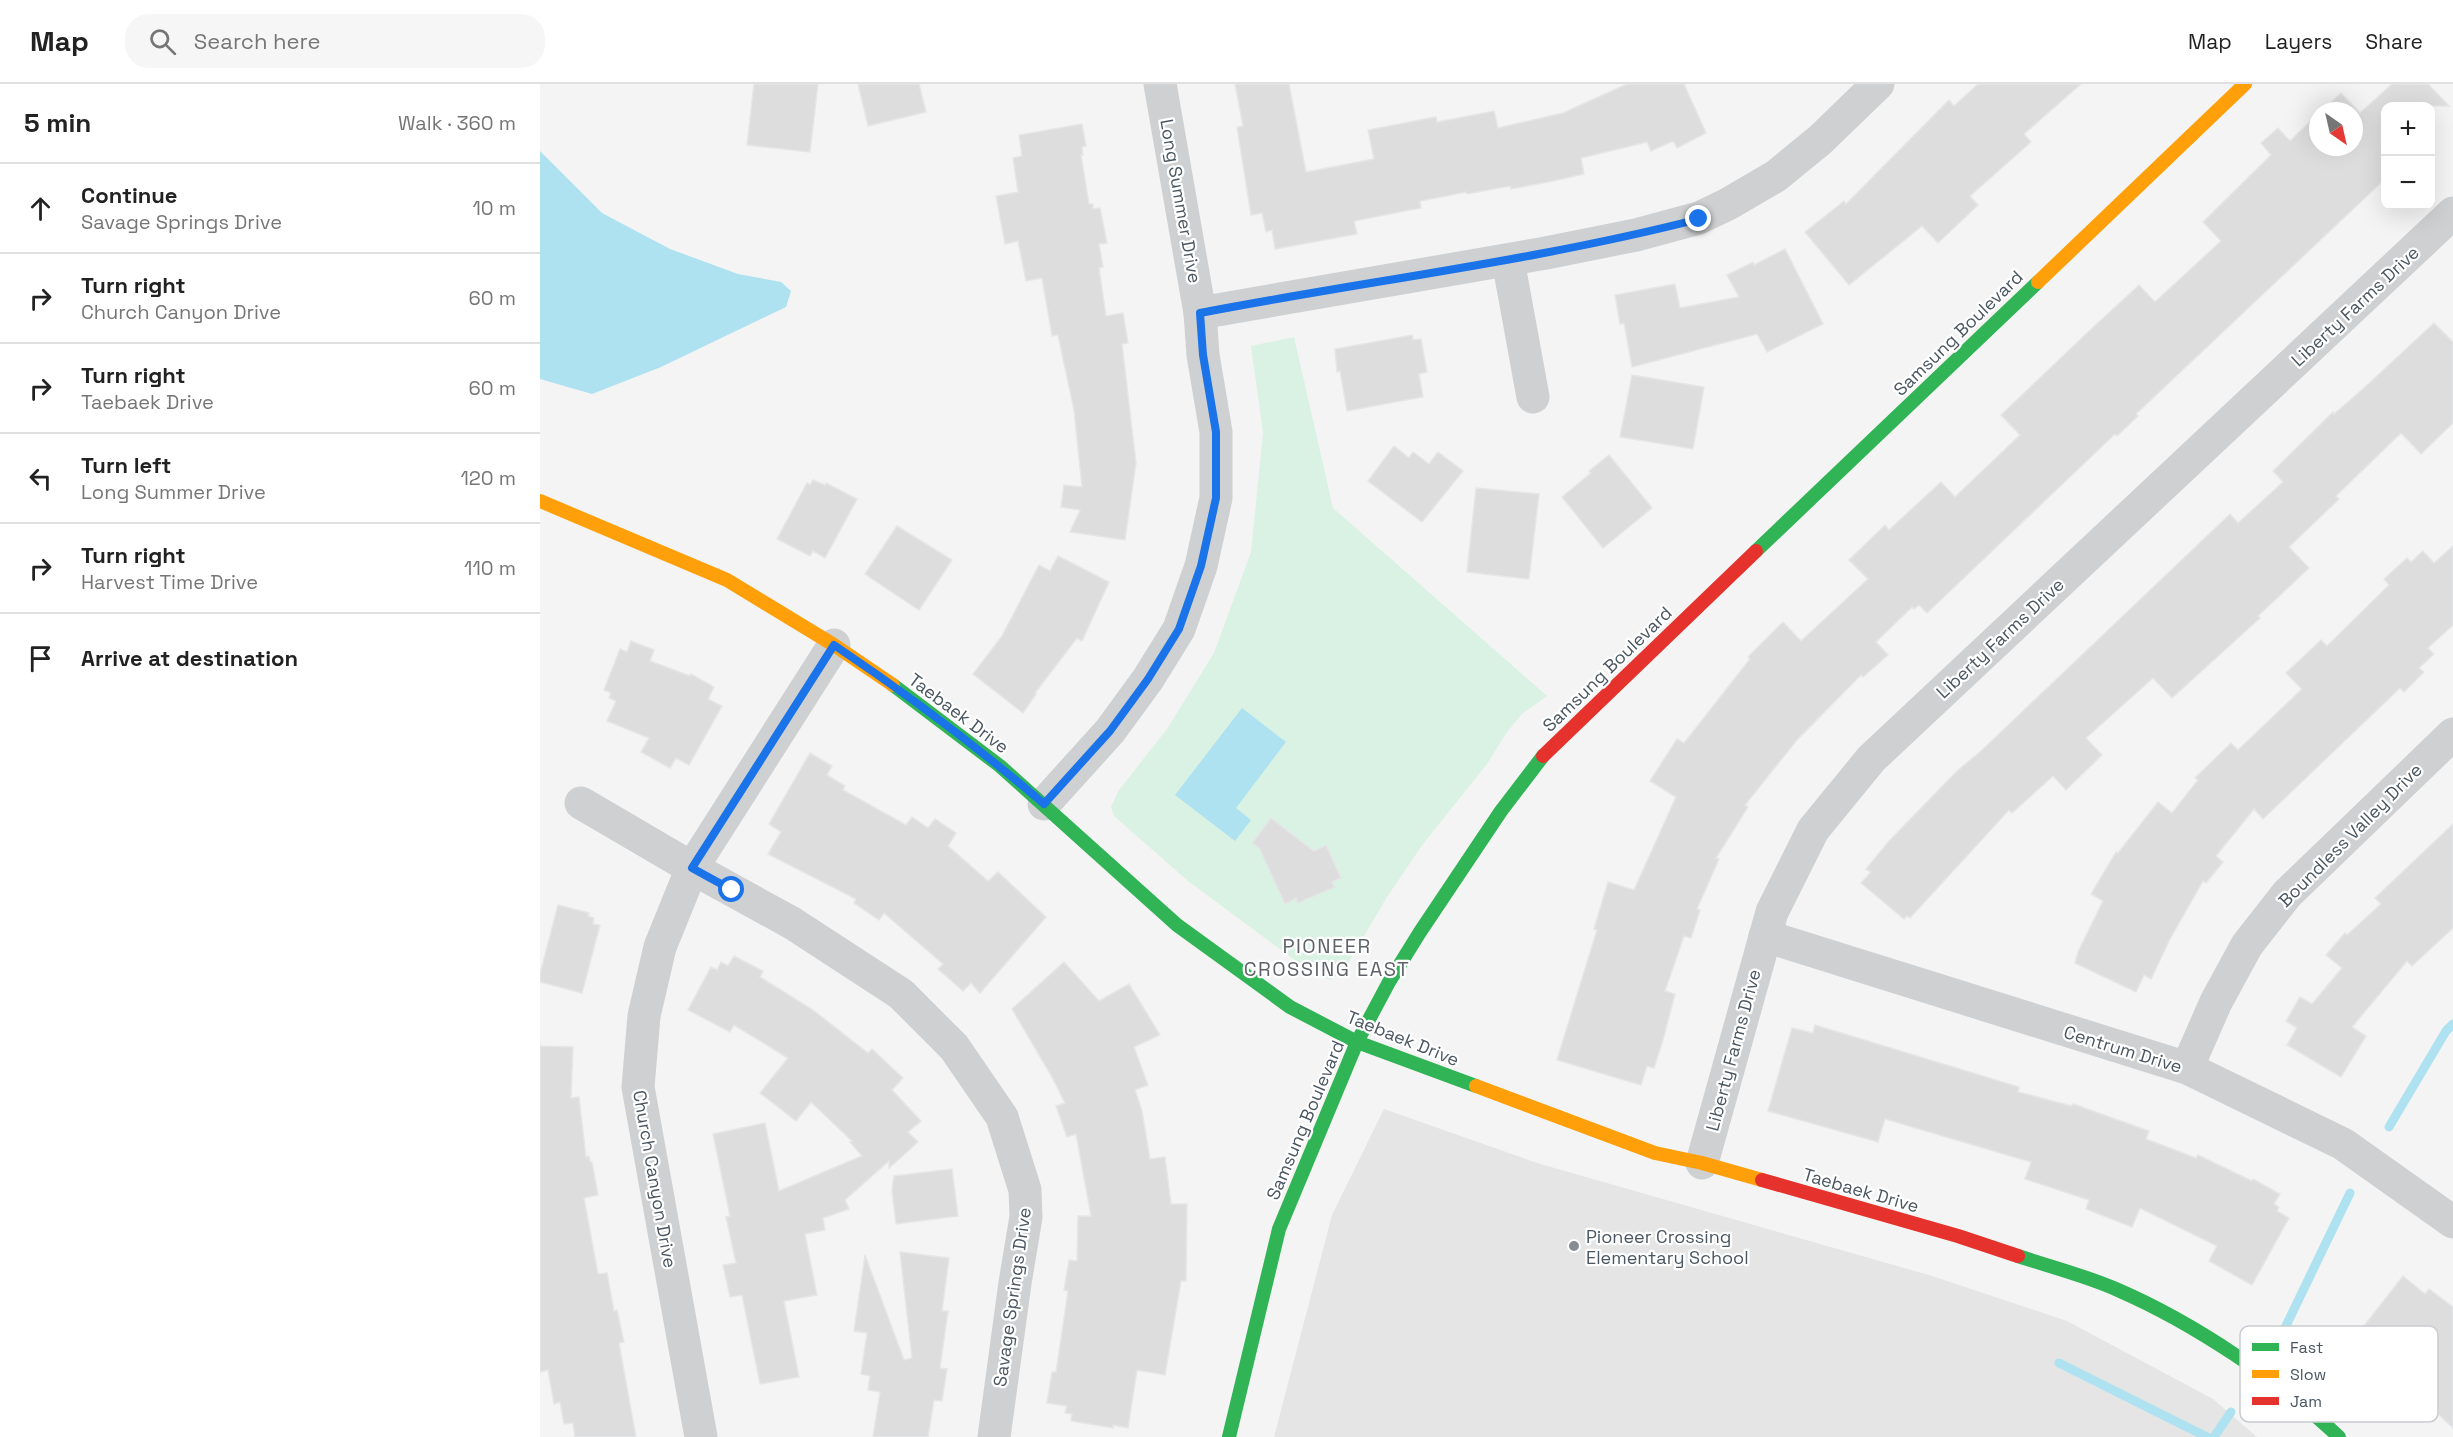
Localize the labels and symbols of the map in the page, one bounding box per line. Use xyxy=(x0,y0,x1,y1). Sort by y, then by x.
north arrow xyxy=(2309,102,2363,156)
street label: Long Summer Drive xyxy=(1155,117,1207,285)
route end xyxy=(1685,205,1711,231)
street label: Liberty Farms Drive xyxy=(2286,241,2424,371)
street label: Samsung Boulevard xyxy=(1888,265,2028,401)
street label: Liberty Farms Drive xyxy=(1931,573,2069,703)
street label: Samsung Boulevard xyxy=(1537,601,1677,737)
street label: Taebaek Drive xyxy=(904,668,1014,758)
street label: Boundless Valley Drive xyxy=(2273,758,2427,912)
route start xyxy=(718,876,744,902)
district label: PIONEER CROSSING EAST xyxy=(1244,933,1410,982)
street label: Liberty Farms Drive xyxy=(1700,967,1766,1133)
street label: Taebaek Drive xyxy=(1343,1005,1463,1071)
street label: Centrum Drive xyxy=(2061,1020,2185,1078)
street label: Samsung Boulevard xyxy=(1261,1037,1349,1203)
street label: Church Canyon Drive xyxy=(628,1088,682,1270)
street label: Taebaek Drive xyxy=(1800,1162,1922,1218)
street label: Savage Springs Drive xyxy=(988,1206,1036,1388)
place label: Pioneer Crossing Elementary School xyxy=(1586,1225,1749,1269)
marker: Pioneer Crossing Elementary School xyxy=(1567,1239,1581,1253)
legend xyxy=(2240,1326,2438,1422)
text: Fast xyxy=(2290,1337,2323,1358)
text: Slow xyxy=(2290,1364,2326,1385)
text: Jam xyxy=(2290,1391,2322,1412)

